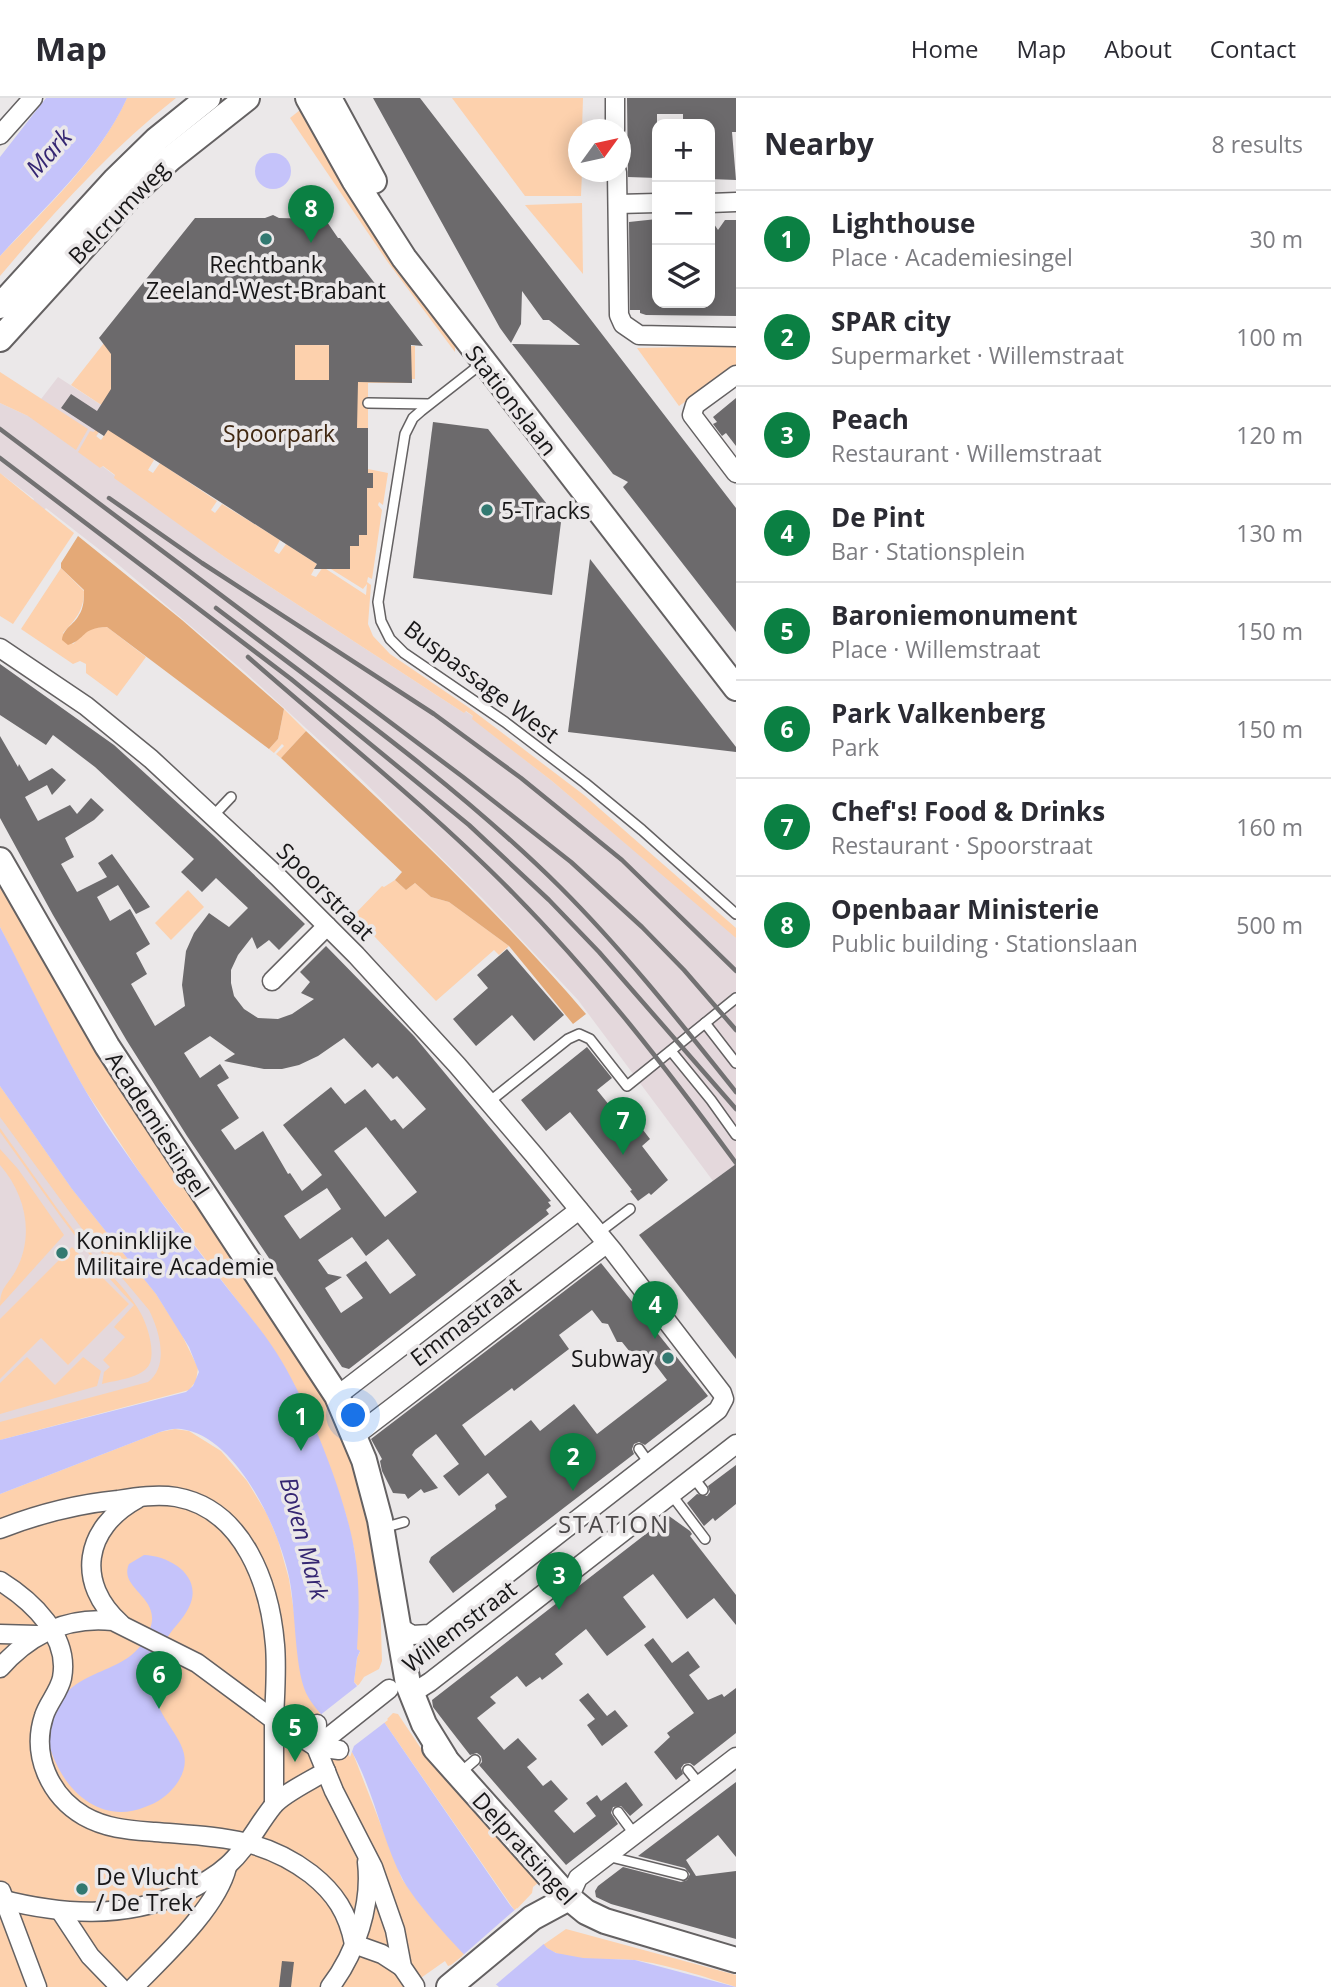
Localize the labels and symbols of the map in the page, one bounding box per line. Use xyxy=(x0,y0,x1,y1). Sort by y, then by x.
north arrow xyxy=(568,119,631,182)
water label: Mark xyxy=(17,120,79,183)
street label: Belcrumweg xyxy=(60,153,176,271)
pin: 8 xyxy=(288,185,334,243)
marker: Rechtbank Zeeland-West-Brabant xyxy=(258,231,274,247)
place label: Rechtbank Zeeland-West-Brabant xyxy=(146,248,386,306)
street label: Stationslaan xyxy=(459,338,565,462)
park label: Spoorpark xyxy=(223,417,335,449)
place label: 5-Tracks xyxy=(501,494,590,526)
marker: 5-Tracks xyxy=(479,502,495,518)
street label: Buspassage West xyxy=(398,612,566,750)
street label: Spoorstraat xyxy=(270,835,382,947)
street label: Academiesingel xyxy=(99,1045,217,1203)
pin: 7 xyxy=(600,1097,646,1155)
place label: Koninklijke Militaire Academie xyxy=(76,1224,275,1282)
marker: Koninklijke Militaire Academie xyxy=(54,1245,70,1261)
street label: Emmastraat xyxy=(403,1269,527,1373)
pin: 4 xyxy=(632,1281,678,1339)
place label: Subway xyxy=(571,1342,654,1374)
marker: Subway xyxy=(660,1350,676,1366)
pin: 1 xyxy=(278,1393,324,1451)
your location xyxy=(336,1398,370,1432)
pin: 2 xyxy=(550,1433,596,1491)
water label: Boven Mark xyxy=(273,1473,338,1604)
district label: STATION xyxy=(558,1507,670,1540)
pin: 3 xyxy=(536,1552,582,1610)
street label: Willemstraat xyxy=(395,1573,523,1679)
pin: 6 xyxy=(136,1651,182,1709)
pin: 5 xyxy=(272,1704,318,1762)
street label: Delpratsingel xyxy=(466,1785,584,1911)
place label: De Vlucht / De Trek xyxy=(96,1860,199,1918)
marker: De Vlucht / De Trek xyxy=(74,1881,90,1897)

